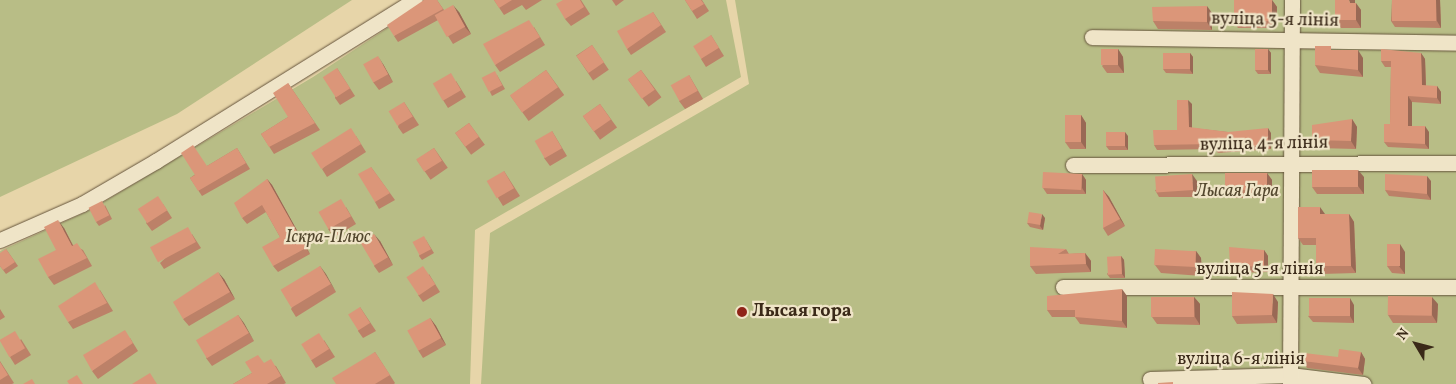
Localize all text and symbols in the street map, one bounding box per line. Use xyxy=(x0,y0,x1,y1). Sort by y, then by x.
street label: вуліца 3-я лінія xyxy=(1211,9,1339,33)
street label: вуліца 4-я лінія xyxy=(1200,133,1328,157)
park label: Лысая Гара xyxy=(1195,181,1279,203)
park label: Іскра-Плюс xyxy=(285,227,371,249)
street label: вуліца 5-я лінія xyxy=(1197,259,1323,281)
place label: Лысая гора xyxy=(752,301,852,323)
marker: Лысая гора xyxy=(736,306,748,318)
north arrow xyxy=(1391,319,1441,369)
text: N xyxy=(1393,325,1414,344)
street label: вуліца 6-я лінія xyxy=(1177,349,1305,371)

